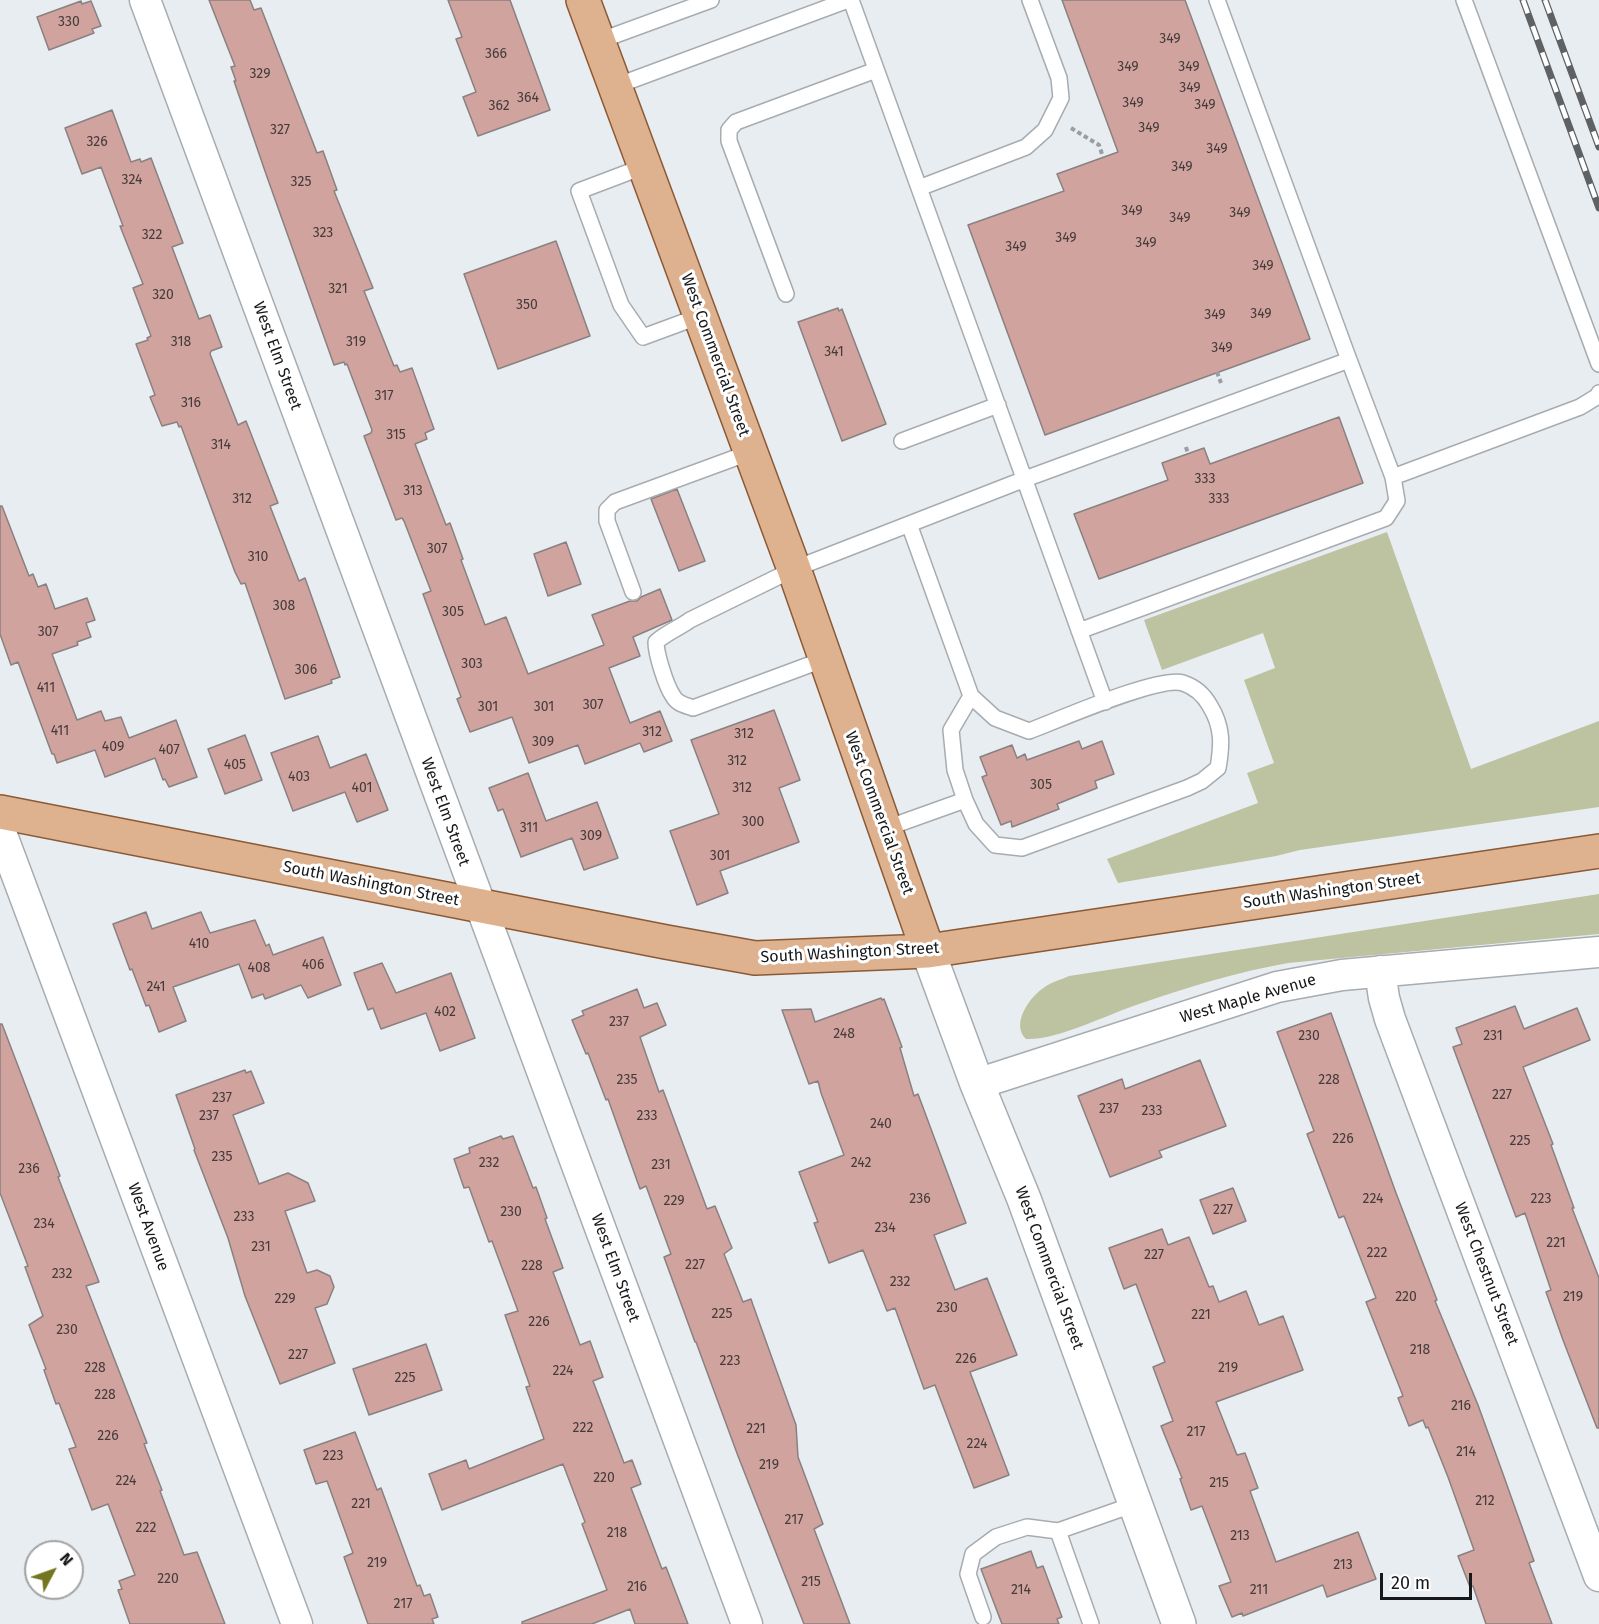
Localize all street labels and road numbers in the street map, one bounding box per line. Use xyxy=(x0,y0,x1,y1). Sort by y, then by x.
street label: West Commercial Street xyxy=(677,271,753,439)
street label: West Elm Street xyxy=(249,299,305,413)
street label: West Commercial Street xyxy=(841,729,917,897)
street label: West Elm Street xyxy=(417,755,473,869)
street label: South Washington Street xyxy=(281,857,461,911)
street label: South Washington Street xyxy=(1242,869,1422,913)
street label: South Washington Street xyxy=(760,939,940,967)
street label: West Maple Avenue xyxy=(1178,970,1318,1028)
street label: West Avenue xyxy=(123,1180,173,1274)
street label: West Commercial Street xyxy=(1011,1184,1087,1352)
street label: West Chestnut Street xyxy=(1450,1200,1522,1348)
street label: West Elm Street xyxy=(587,1211,643,1325)

